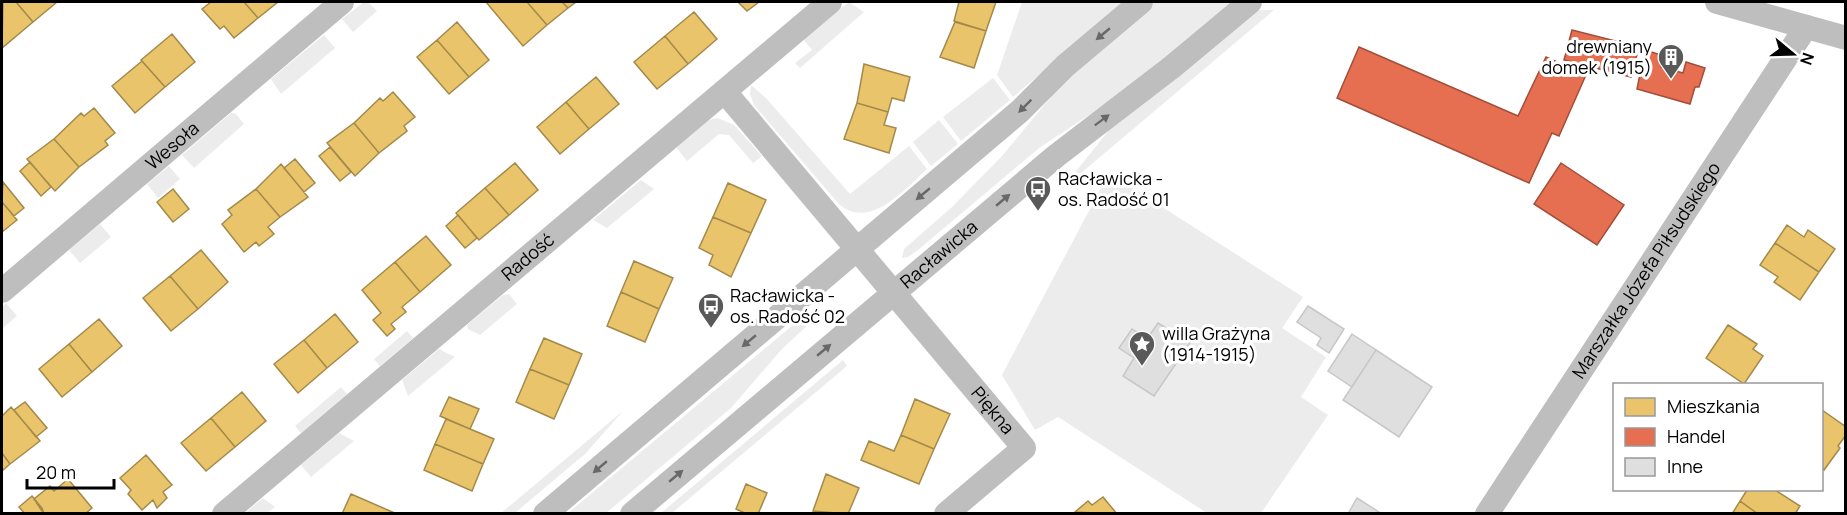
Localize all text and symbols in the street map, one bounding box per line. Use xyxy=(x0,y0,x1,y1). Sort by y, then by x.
north arrow xyxy=(1763,24,1823,84)
one-way arrow xyxy=(1095,27,1111,40)
place label: drewniany domek (1915) xyxy=(1541,34,1653,79)
building icon: drewniany domek (1915) xyxy=(1656,42,1686,80)
text: N xyxy=(1795,50,1819,68)
one-way arrow xyxy=(1019,98,1033,112)
one-way arrow xyxy=(1095,115,1110,127)
street label: Wesoła xyxy=(140,116,204,175)
street label: Marszałka Józefa Piłsudskiego xyxy=(1566,157,1725,383)
place label: Racławicka - os. Radość 01 xyxy=(1058,166,1170,211)
bus stop icon: Racławicka - os. Radość 01 xyxy=(1023,174,1053,212)
one-way arrow xyxy=(915,188,931,201)
one-way arrow xyxy=(995,194,1010,207)
street label: Racławicka xyxy=(895,214,982,293)
street label: Radość xyxy=(496,227,559,286)
place label: Racławicka - os. Radość 02 xyxy=(730,283,845,328)
bus stop icon: Racławicka - os. Radość 02 xyxy=(696,291,726,329)
place label: willa Grażyna (1914-1915) xyxy=(1162,321,1270,366)
place icon: willa Grażyna (1914-1915) xyxy=(1127,329,1157,367)
one-way arrow xyxy=(741,334,757,347)
one-way arrow xyxy=(816,344,832,357)
street label: Piękna xyxy=(966,381,1020,439)
legend xyxy=(1613,383,1823,491)
text: Mieszkania xyxy=(1667,394,1760,418)
text: Handel xyxy=(1667,424,1725,448)
scale bar xyxy=(27,452,114,490)
text: Inne xyxy=(1667,454,1703,478)
text: 20 m xyxy=(36,460,76,484)
one-way arrow xyxy=(592,460,608,473)
one-way arrow xyxy=(668,470,683,483)

